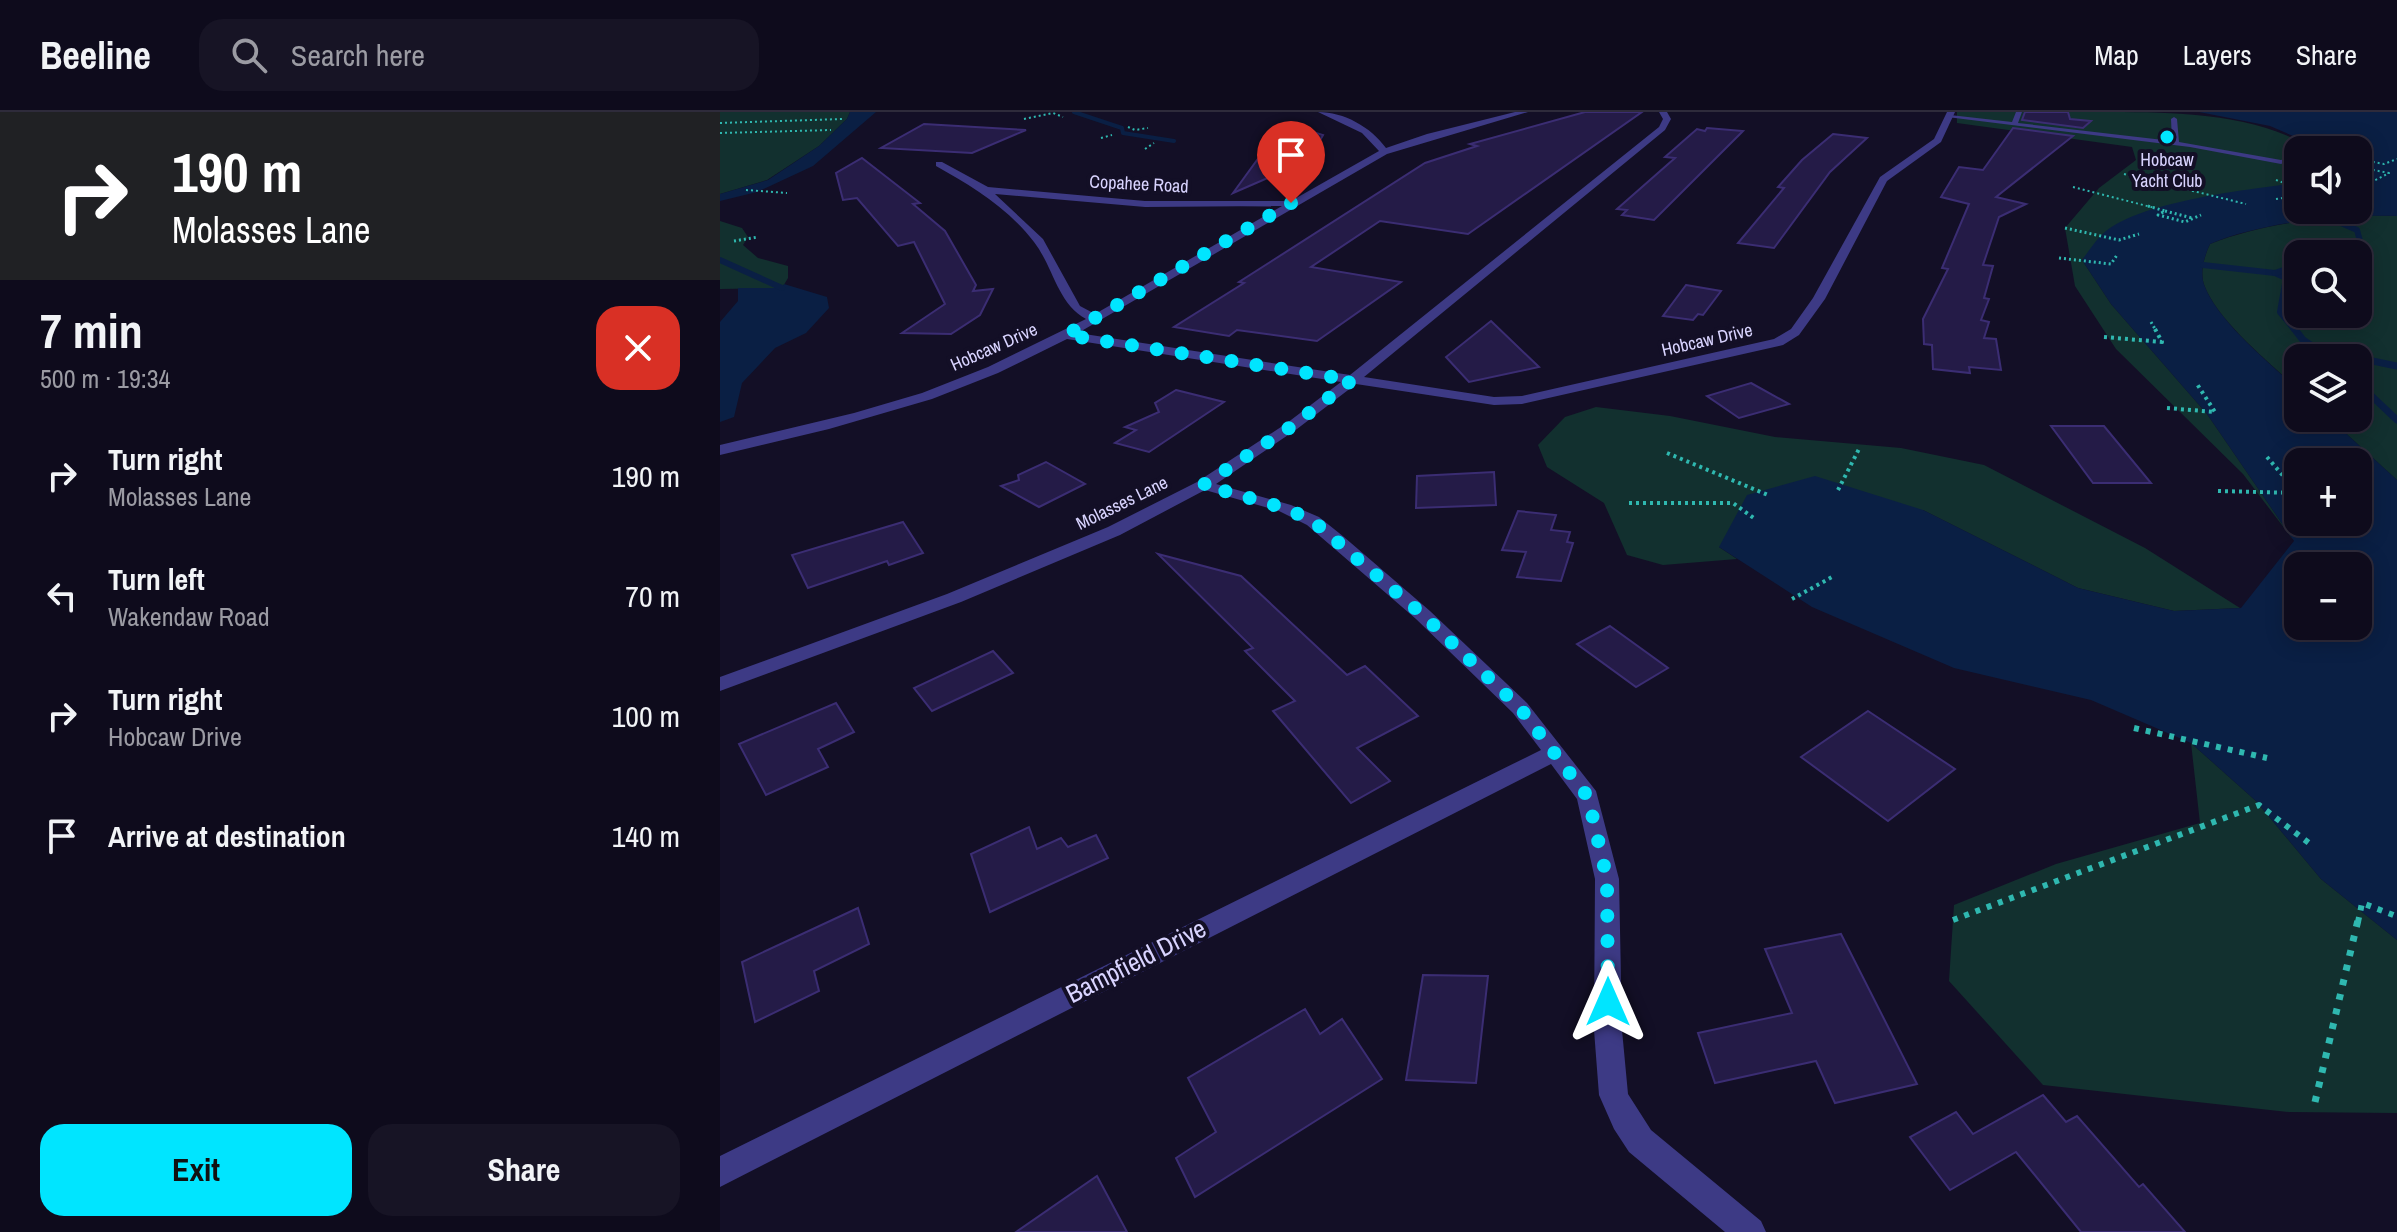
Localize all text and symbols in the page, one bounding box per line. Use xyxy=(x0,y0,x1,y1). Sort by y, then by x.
search box xyxy=(199,19,759,91)
text: Beeline xyxy=(40,30,151,81)
icon: search xyxy=(227,33,271,77)
text: Search here xyxy=(291,35,425,75)
text: Map xyxy=(2094,36,2139,74)
text: Layers xyxy=(2183,36,2252,74)
text: Share xyxy=(2296,36,2357,74)
pin xyxy=(1257,121,1325,203)
marker: Hobcaw Yacht Club xyxy=(2158,128,2176,146)
icon: arrive xyxy=(1269,133,1313,177)
text: 190 m xyxy=(172,134,302,209)
map controls xyxy=(2284,136,2372,640)
button: sound xyxy=(2284,136,2372,224)
icon: right xyxy=(40,144,144,248)
place label: Hobcaw Yacht Club xyxy=(2131,147,2203,193)
street label: Copahee Road xyxy=(1089,168,1189,199)
text: Molasses Lane xyxy=(172,206,371,254)
button: search xyxy=(2284,240,2372,328)
text: 7 min xyxy=(40,298,143,363)
button: close xyxy=(596,306,680,390)
street label: Hobcaw Drive xyxy=(946,316,1041,377)
street label: Hobcaw Drive xyxy=(1659,317,1755,362)
button: layers xyxy=(2284,344,2372,432)
text: 500 m · 19:34 xyxy=(40,361,170,396)
text: Turn right xyxy=(108,439,222,479)
button: + xyxy=(2284,448,2372,536)
icon: right xyxy=(40,454,84,498)
text: 190 m xyxy=(612,456,680,496)
street label: Molasses Lane xyxy=(1072,470,1172,536)
text: Molasses Lane xyxy=(108,479,251,514)
button: − xyxy=(2284,552,2372,640)
text: Turn left xyxy=(108,559,205,599)
icon: left xyxy=(40,574,84,618)
text: 70 m xyxy=(625,576,680,616)
text: Wakendaw Road xyxy=(108,599,270,634)
text: Turn right xyxy=(108,679,222,719)
icon: right xyxy=(40,694,84,738)
text: 100 m xyxy=(612,696,680,736)
text: Hobcaw Drive xyxy=(108,719,242,754)
icon: arrive xyxy=(40,814,84,858)
text: Arrive at destination xyxy=(108,816,346,856)
text: 140 m xyxy=(612,816,680,856)
street label: Bampfield Drive xyxy=(1060,910,1212,1011)
position arrow xyxy=(1566,960,1650,1044)
button: Exit xyxy=(40,1124,352,1216)
button: Share xyxy=(368,1124,680,1216)

